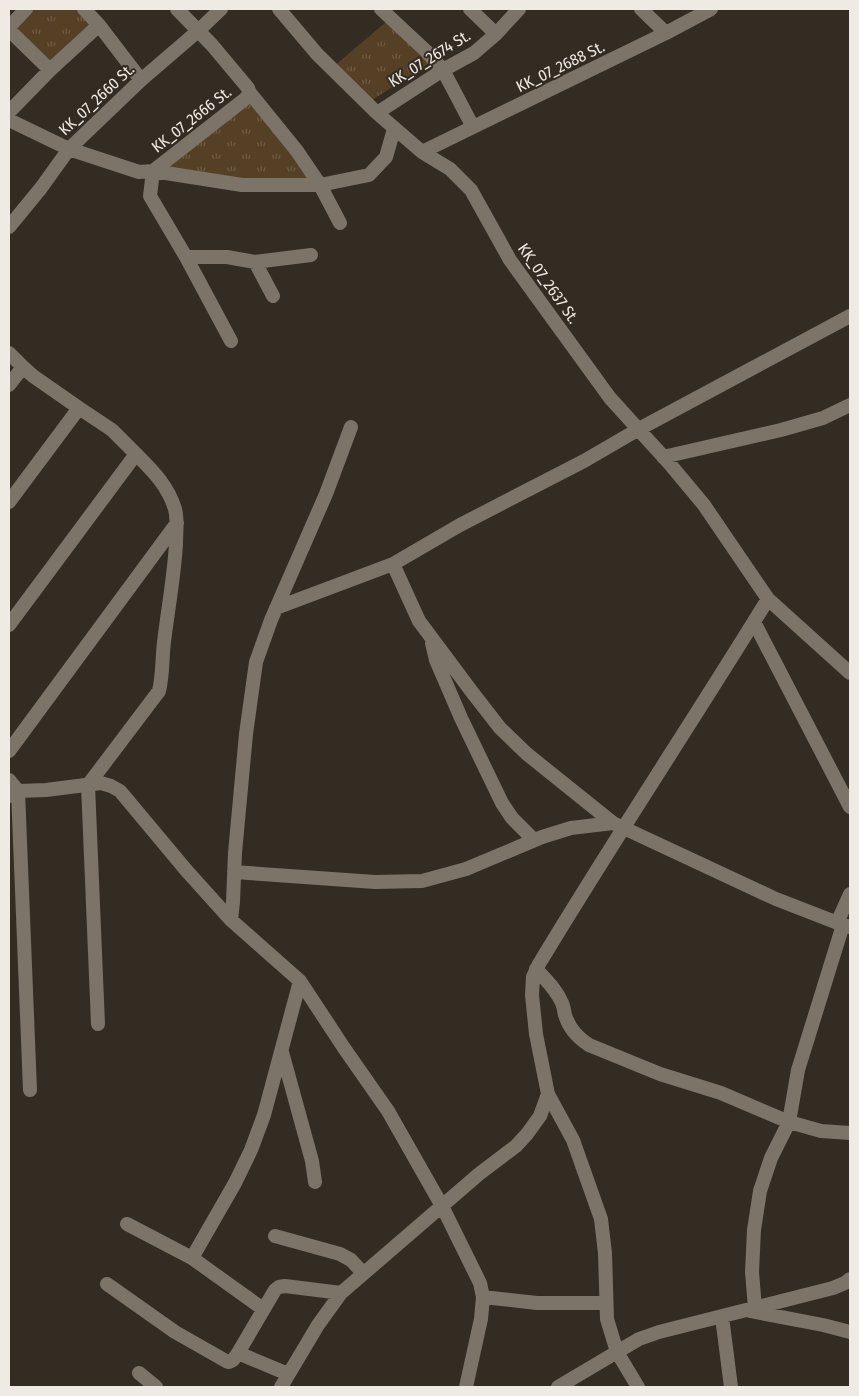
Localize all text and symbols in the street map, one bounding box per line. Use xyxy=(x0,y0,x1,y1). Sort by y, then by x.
street label: KK_07_2674 St. xyxy=(385,26,474,91)
street label: KK_07_2688 St. xyxy=(513,37,607,96)
street label: KK_07_2660 St. xyxy=(55,60,138,139)
street label: KK_07_2666 St. xyxy=(148,82,235,156)
street label: KK_07_2637 St. xyxy=(514,240,583,327)

